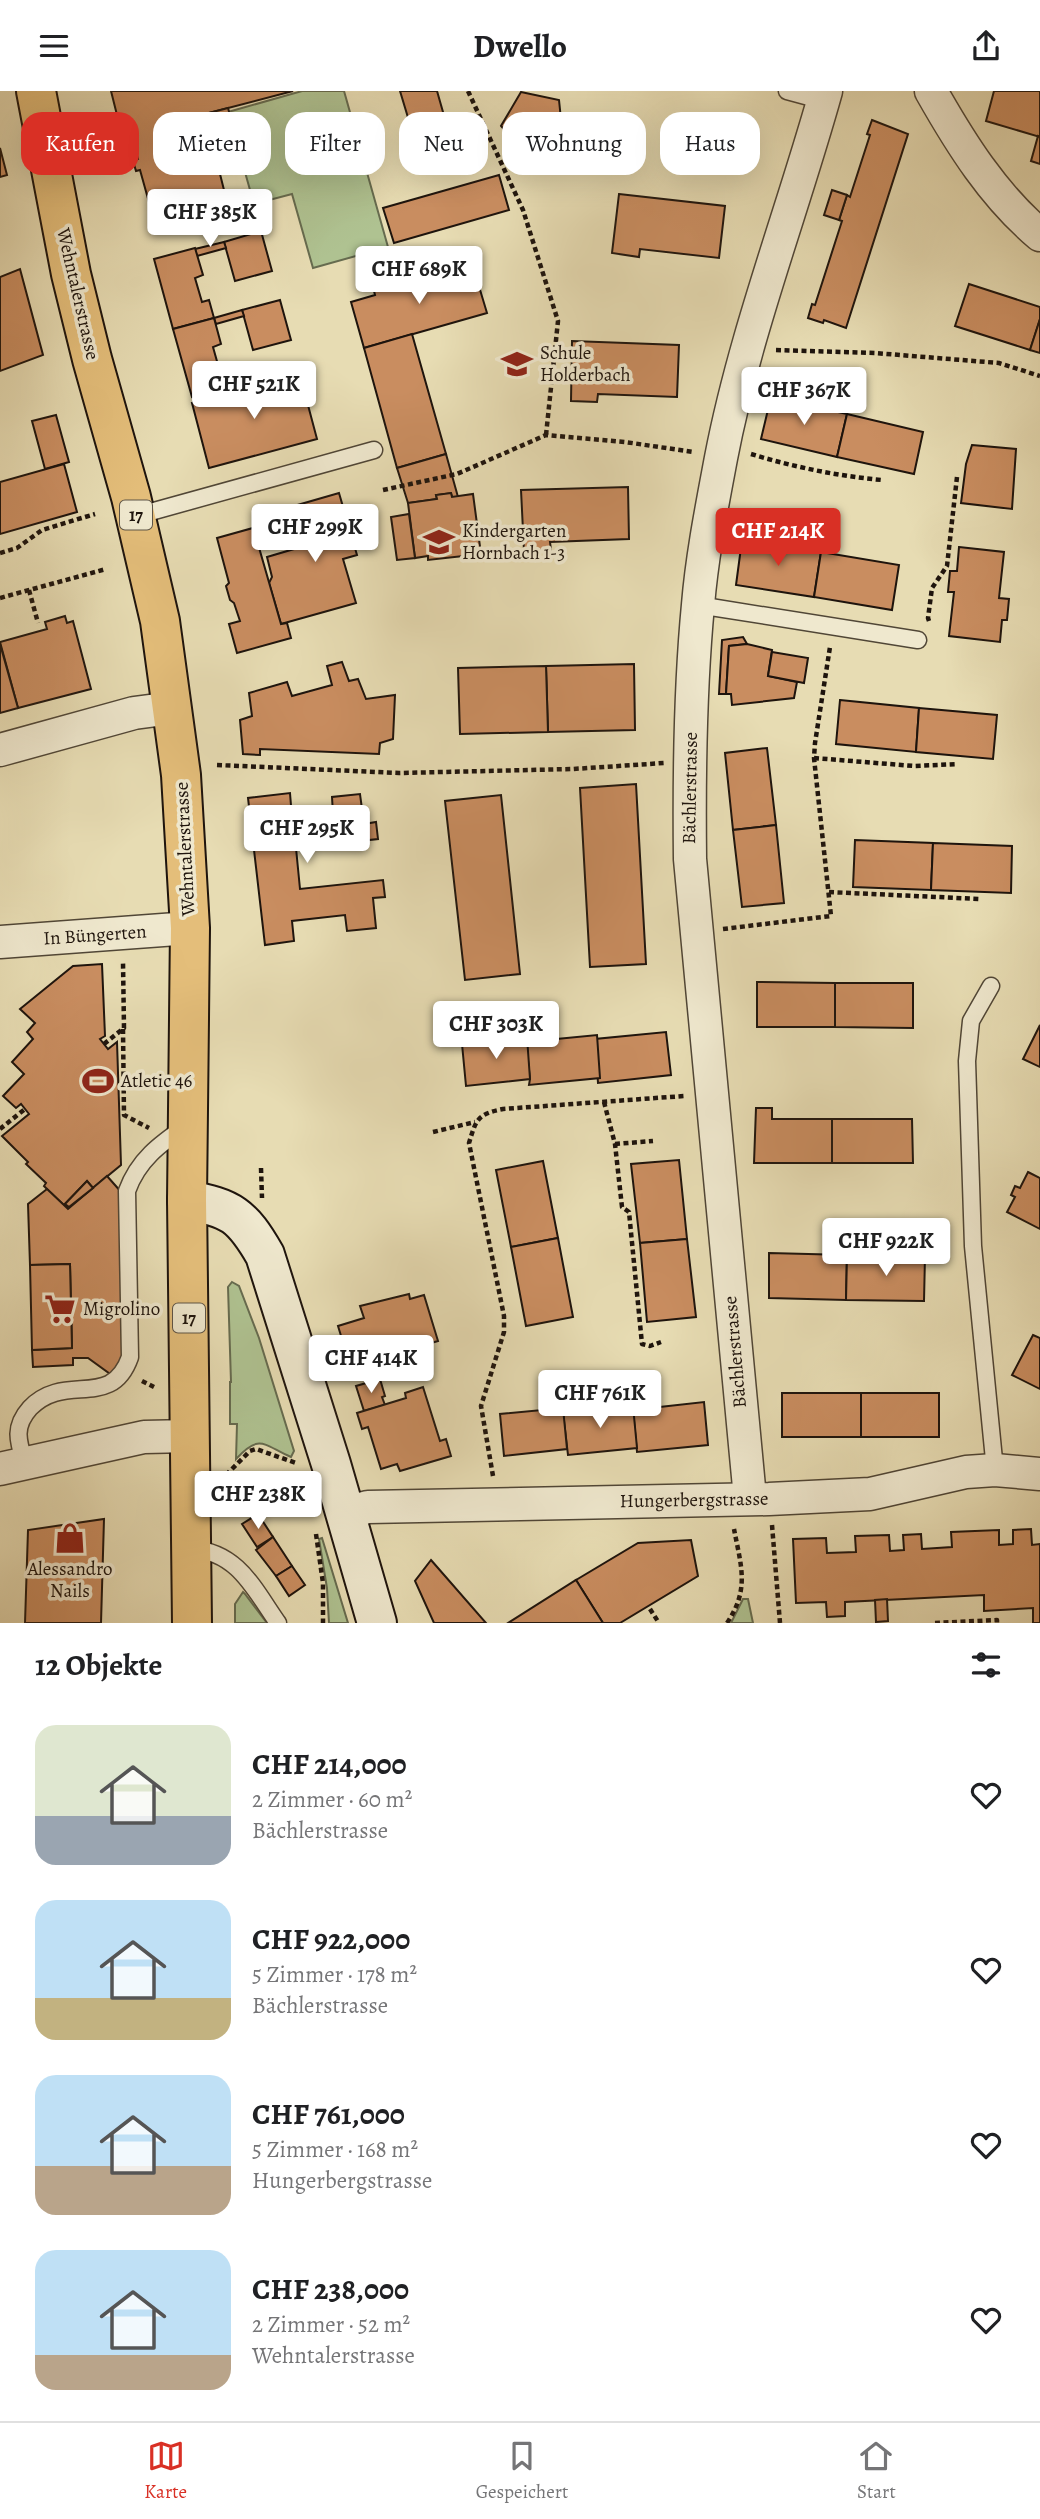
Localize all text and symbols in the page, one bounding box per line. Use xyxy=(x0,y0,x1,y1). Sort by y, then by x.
text: Dwello xyxy=(473,24,567,68)
icon: menu xyxy=(35,27,73,65)
icon: share xyxy=(967,27,1005,65)
chip: Kaufen xyxy=(21,112,139,175)
chip: Mieten xyxy=(153,112,271,175)
chip: Filter xyxy=(285,112,385,175)
chip: Neu xyxy=(399,112,488,175)
chip: Wohnung xyxy=(502,112,646,175)
chip: Haus xyxy=(660,112,760,175)
pin: CHF 385K xyxy=(138,190,282,249)
text: CHF 385K xyxy=(163,196,257,227)
street label: Wehntalerstrasse xyxy=(50,225,106,362)
pin: CHF 689K xyxy=(347,247,491,306)
text: CHF 689K xyxy=(371,253,467,284)
place label: Schule Holderbach xyxy=(540,340,631,388)
school or university icon: Schule Holderbach xyxy=(500,347,534,381)
pin: CHF 521K xyxy=(182,361,326,421)
pin: CHF 367K xyxy=(732,367,876,427)
text: CHF 521K xyxy=(208,368,300,399)
text: CHF 367K xyxy=(757,374,851,405)
road number: 17 xyxy=(120,501,152,529)
pin: CHF 299K xyxy=(243,505,387,564)
pin: CHF 214K xyxy=(706,509,850,568)
text: CHF 299K xyxy=(267,511,363,542)
text: CHF 214K xyxy=(732,515,824,546)
place label: Kindergarten Hornbach 1-3 xyxy=(462,518,566,566)
school or university icon: Kindergarten Hornbach 1-3 xyxy=(422,525,456,559)
street label: Bächlerstrasse xyxy=(676,732,704,844)
street label: Wehntalerstrasse xyxy=(168,781,202,918)
pin: CHF 295K xyxy=(235,805,379,865)
text: CHF 295K xyxy=(260,812,354,843)
street label: In Büngerten xyxy=(43,918,147,952)
pin: CHF 303K xyxy=(424,1002,568,1061)
text: CHF 303K xyxy=(449,1008,543,1039)
sports icon: Atletic 46 xyxy=(81,1064,115,1098)
place label: Atletic 46 xyxy=(120,1068,193,1094)
pin: CHF 922K xyxy=(814,1219,958,1278)
text: CHF 922K xyxy=(838,1225,934,1256)
supermarket icon: Migrolino xyxy=(43,1292,77,1326)
street label: Bächlerstrasse xyxy=(717,1295,753,1409)
place label: Migrolino xyxy=(83,1296,160,1322)
road number: 17 xyxy=(173,1303,205,1333)
pin: CHF 414K xyxy=(299,1335,443,1395)
text: CHF 414K xyxy=(325,1342,417,1373)
pin: CHF 761K xyxy=(528,1371,672,1430)
text: CHF 761K xyxy=(554,1377,646,1408)
pin: CHF 238K xyxy=(186,1471,330,1531)
text: CHF 238K xyxy=(211,1478,305,1509)
street label: Hungerbergstrasse xyxy=(619,1486,769,1514)
shop icon: Alessandro Nails xyxy=(53,1521,87,1555)
place label: Alessandro Nails xyxy=(26,1556,113,1604)
text: 12 Objekte xyxy=(35,1645,162,1685)
icon: filters xyxy=(967,1646,1005,1684)
text: CHF 214,000 xyxy=(252,1744,407,1784)
icon: home xyxy=(91,1753,175,1837)
icon: heart xyxy=(967,1776,1005,1814)
text: 2 Zimmer · 60 m² xyxy=(252,1784,412,1815)
text: Bächlerstrasse xyxy=(252,1815,388,1846)
text: CHF 922,000 xyxy=(252,1919,410,1959)
icon: home xyxy=(91,1928,175,2012)
icon: heart xyxy=(967,1951,1005,1989)
text: 5 Zimmer · 178 m² xyxy=(252,1959,417,1990)
text: Bächlerstrasse xyxy=(252,1990,388,2021)
text: CHF 761,000 xyxy=(252,2094,405,2134)
icon: home xyxy=(91,2103,175,2187)
icon: heart xyxy=(967,2126,1005,2164)
text: 5 Zimmer · 168 m² xyxy=(252,2134,418,2165)
text: Hungerbergstrasse xyxy=(252,2165,432,2196)
text: CHF 238,000 xyxy=(252,2269,409,2309)
icon: home xyxy=(91,2278,175,2362)
icon: heart xyxy=(967,2301,1005,2339)
text: 2 Zimmer · 52 m² xyxy=(252,2309,410,2340)
text: Wehntalerstrasse xyxy=(252,2340,415,2371)
tab: Karte xyxy=(144,2437,187,2505)
tab: Gespeichert xyxy=(476,2437,568,2505)
tab: Start xyxy=(857,2437,896,2505)

